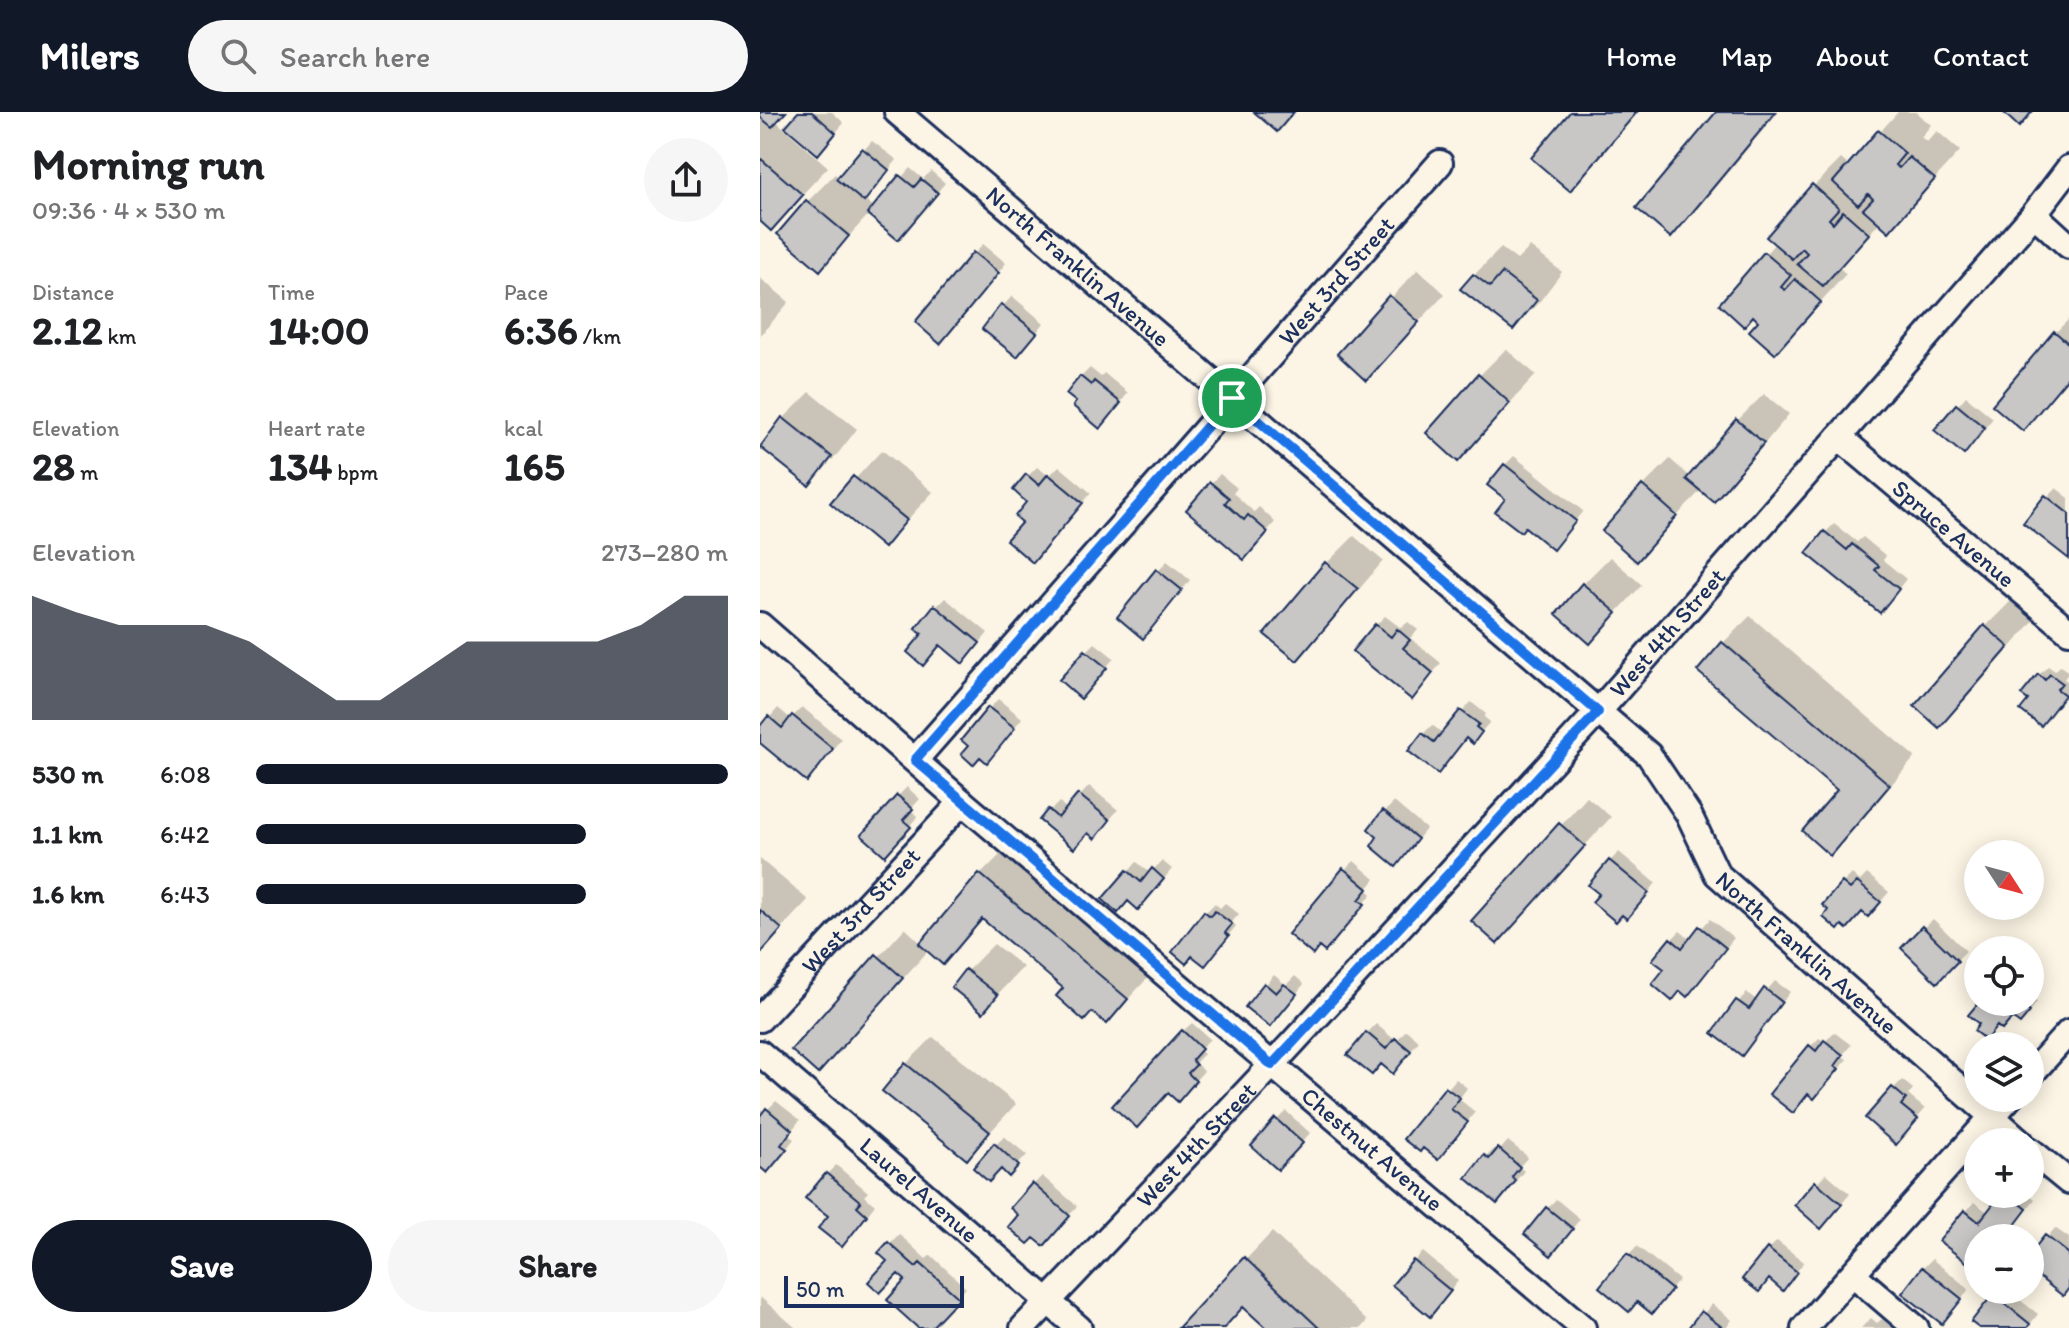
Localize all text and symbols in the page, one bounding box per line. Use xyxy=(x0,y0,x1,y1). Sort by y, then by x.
search box xyxy=(188,20,748,92)
text: Milers xyxy=(40,33,140,79)
icon: search xyxy=(216,34,260,78)
text: Search here xyxy=(280,38,430,75)
text: Home xyxy=(1606,39,1677,73)
text: Map xyxy=(1721,39,1772,73)
text: About xyxy=(1816,39,1889,73)
text: Contact xyxy=(1933,39,2029,73)
text: Morning run xyxy=(32,137,265,190)
button: share xyxy=(644,138,728,222)
street label: North Franklin Avenue xyxy=(980,180,1176,353)
text: 09:36 · 4 × 530 m xyxy=(32,194,225,226)
street label: West 3rd Street xyxy=(1272,210,1400,351)
text: Distance xyxy=(32,279,114,306)
text: Time xyxy=(268,279,315,306)
text: Pace xyxy=(504,279,548,306)
text: 2.12 xyxy=(32,306,102,354)
text: 14:00 xyxy=(268,306,370,354)
text: 6:36 xyxy=(504,306,578,354)
text: km xyxy=(102,323,137,350)
text: /km xyxy=(578,323,621,350)
pin xyxy=(1198,364,1266,432)
icon: arrive xyxy=(1210,376,1254,420)
text: Elevation xyxy=(32,415,119,442)
text: Heart rate xyxy=(268,415,365,442)
text: kcal xyxy=(504,415,543,442)
text: 28 xyxy=(32,442,75,490)
text: 134 xyxy=(268,442,332,490)
text: 165 xyxy=(504,442,565,490)
text: m xyxy=(75,459,98,486)
text: bpm xyxy=(332,459,378,486)
street label: Spruce Avenue xyxy=(1887,473,2021,593)
text: Elevation xyxy=(32,536,135,568)
text: 273–280 m xyxy=(601,536,728,568)
street label: West 4th Street xyxy=(1603,562,1731,703)
text: 530 m xyxy=(32,758,104,790)
text: 6:08 xyxy=(160,758,210,790)
text: 1.1 km xyxy=(32,818,103,850)
text: 6:42 xyxy=(160,818,209,850)
north arrow xyxy=(1964,840,2044,920)
map controls xyxy=(1964,840,2044,1304)
street label: West 3rd Street xyxy=(795,841,926,979)
street label: North Franklin Avenue xyxy=(1710,865,1903,1040)
text: 1.6 km xyxy=(32,878,104,910)
text: 6:43 xyxy=(160,878,210,910)
button: locate xyxy=(1964,936,2044,1016)
button: layers xyxy=(1964,1032,2044,1112)
street label: West 4th Street xyxy=(1130,1076,1262,1213)
street label: Chestnut Avenue xyxy=(1296,1081,1449,1217)
button: + xyxy=(1964,1128,2044,1208)
street label: Laurel Avenue xyxy=(854,1131,985,1249)
button: Save xyxy=(32,1220,372,1312)
button: Share xyxy=(388,1220,728,1312)
button: − xyxy=(1964,1224,2044,1304)
scale bar xyxy=(784,1272,964,1308)
text: 50 m xyxy=(796,1276,845,1303)

